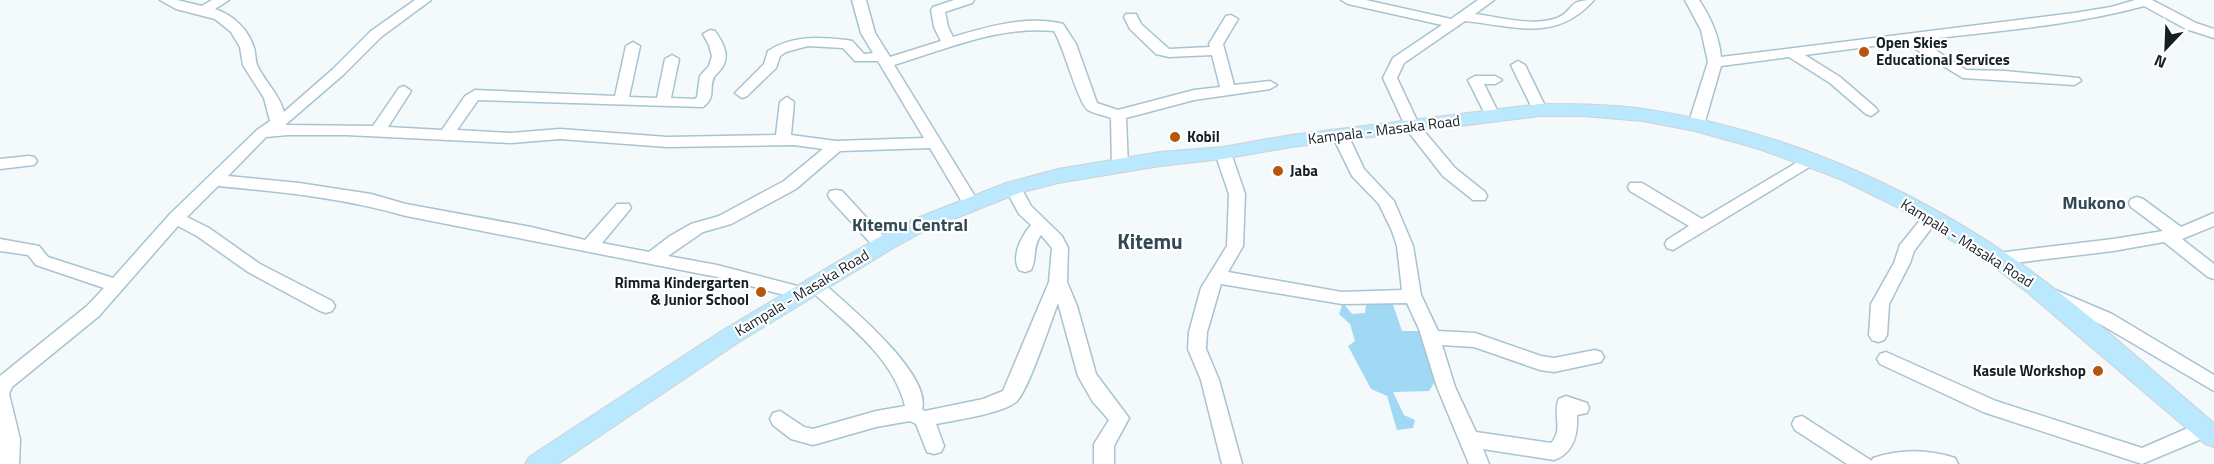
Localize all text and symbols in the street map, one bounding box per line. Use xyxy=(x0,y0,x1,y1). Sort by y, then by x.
north arrow xyxy=(2136,18,2196,78)
place label: Open Skies Educational Services xyxy=(1876,31,2010,71)
marker: Open Skies Educational Services xyxy=(1857,45,1871,59)
text: N xyxy=(2150,49,2170,75)
street label: Kampala - Masaka Road xyxy=(1307,109,1461,150)
place label: Kobil xyxy=(1187,125,1220,148)
marker: Kobil xyxy=(1168,130,1182,144)
place label: Jaba xyxy=(1290,159,1318,182)
marker: Jaba xyxy=(1271,164,1285,178)
district label: Mukono xyxy=(2062,189,2126,216)
street label: Kampala - Masaka Road xyxy=(1896,192,2038,293)
district label: Kitemu Central xyxy=(852,211,968,238)
district label: Kitemu xyxy=(1117,225,1183,257)
street label: Kampala - Masaka Road xyxy=(730,243,873,342)
place label: Rimma Kindergarten & Junior School xyxy=(615,271,749,311)
marker: Rimma Kindergarten & Junior School xyxy=(754,285,768,299)
place label: Kasule Workshop xyxy=(1973,359,2086,382)
marker: Kasule Workshop xyxy=(2091,364,2105,378)

